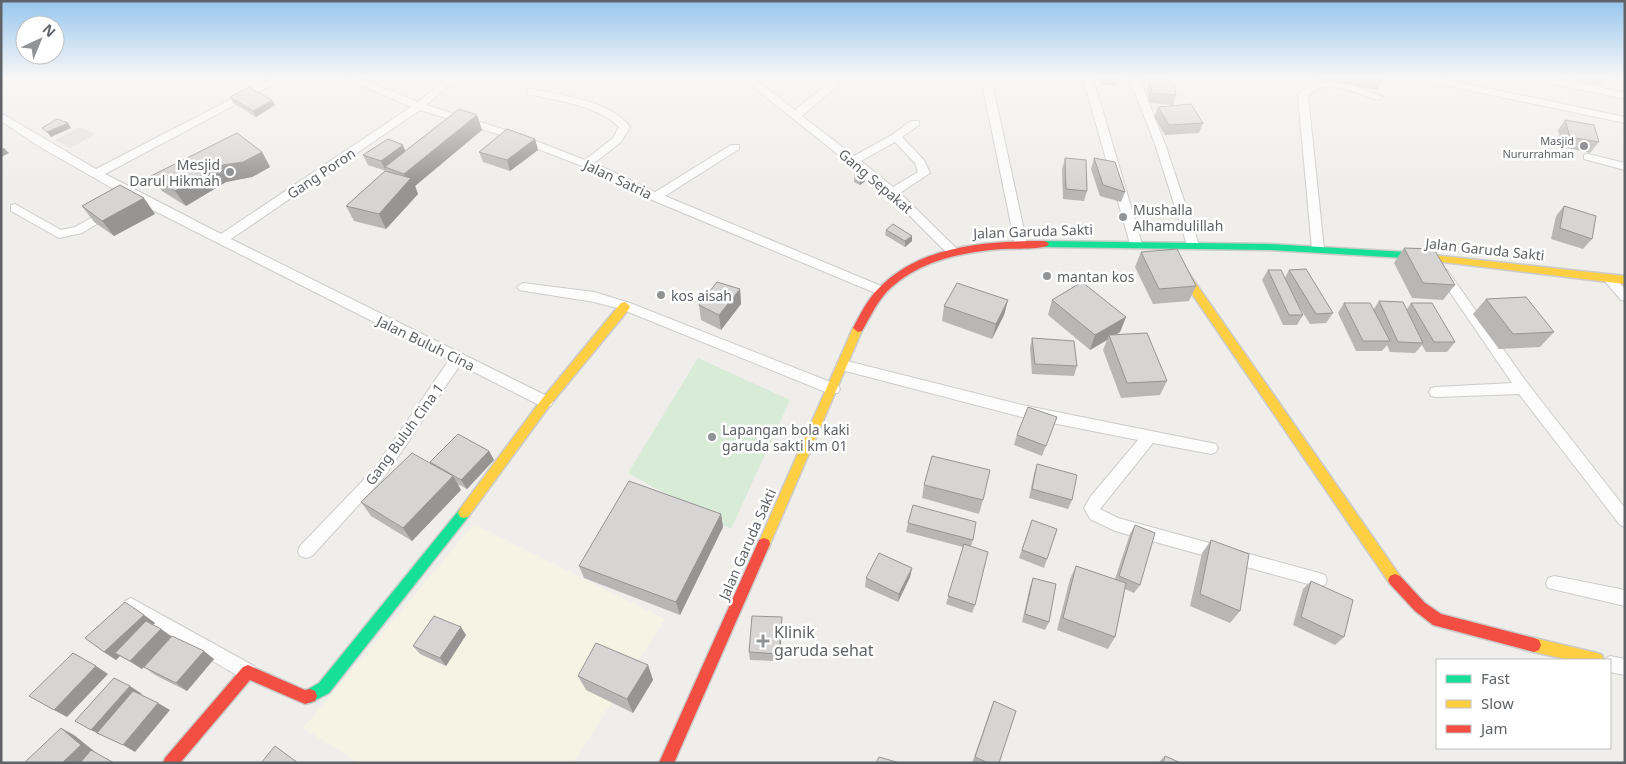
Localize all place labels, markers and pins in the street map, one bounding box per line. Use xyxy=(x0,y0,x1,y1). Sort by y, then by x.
place label: Masjid Nururrahman xyxy=(1502,133,1574,161)
marker: Masjid Nururrahman xyxy=(1578,140,1590,152)
place label: Mesjid Darul Hikmah xyxy=(129,155,220,190)
marker: Mesjid Darul Hikmah xyxy=(224,166,236,178)
place label: Mushalla Alhamdulillah xyxy=(1133,200,1223,235)
marker: Mushalla Alhamdulillah xyxy=(1117,211,1129,223)
place label: mantan kos xyxy=(1057,267,1135,286)
marker: mantan kos xyxy=(1041,270,1053,282)
place label: kos aisah xyxy=(671,286,732,305)
marker: kos aisah xyxy=(655,289,667,301)
place label: Lapangan bola kaki garuda sakti km 01 xyxy=(722,420,850,455)
marker: Lapangan bola kaki garuda sakti km 01 xyxy=(706,431,718,443)
place label: Klinik garuda sehat xyxy=(774,621,874,661)
marker: Klinik garuda sehat xyxy=(756,634,770,648)

